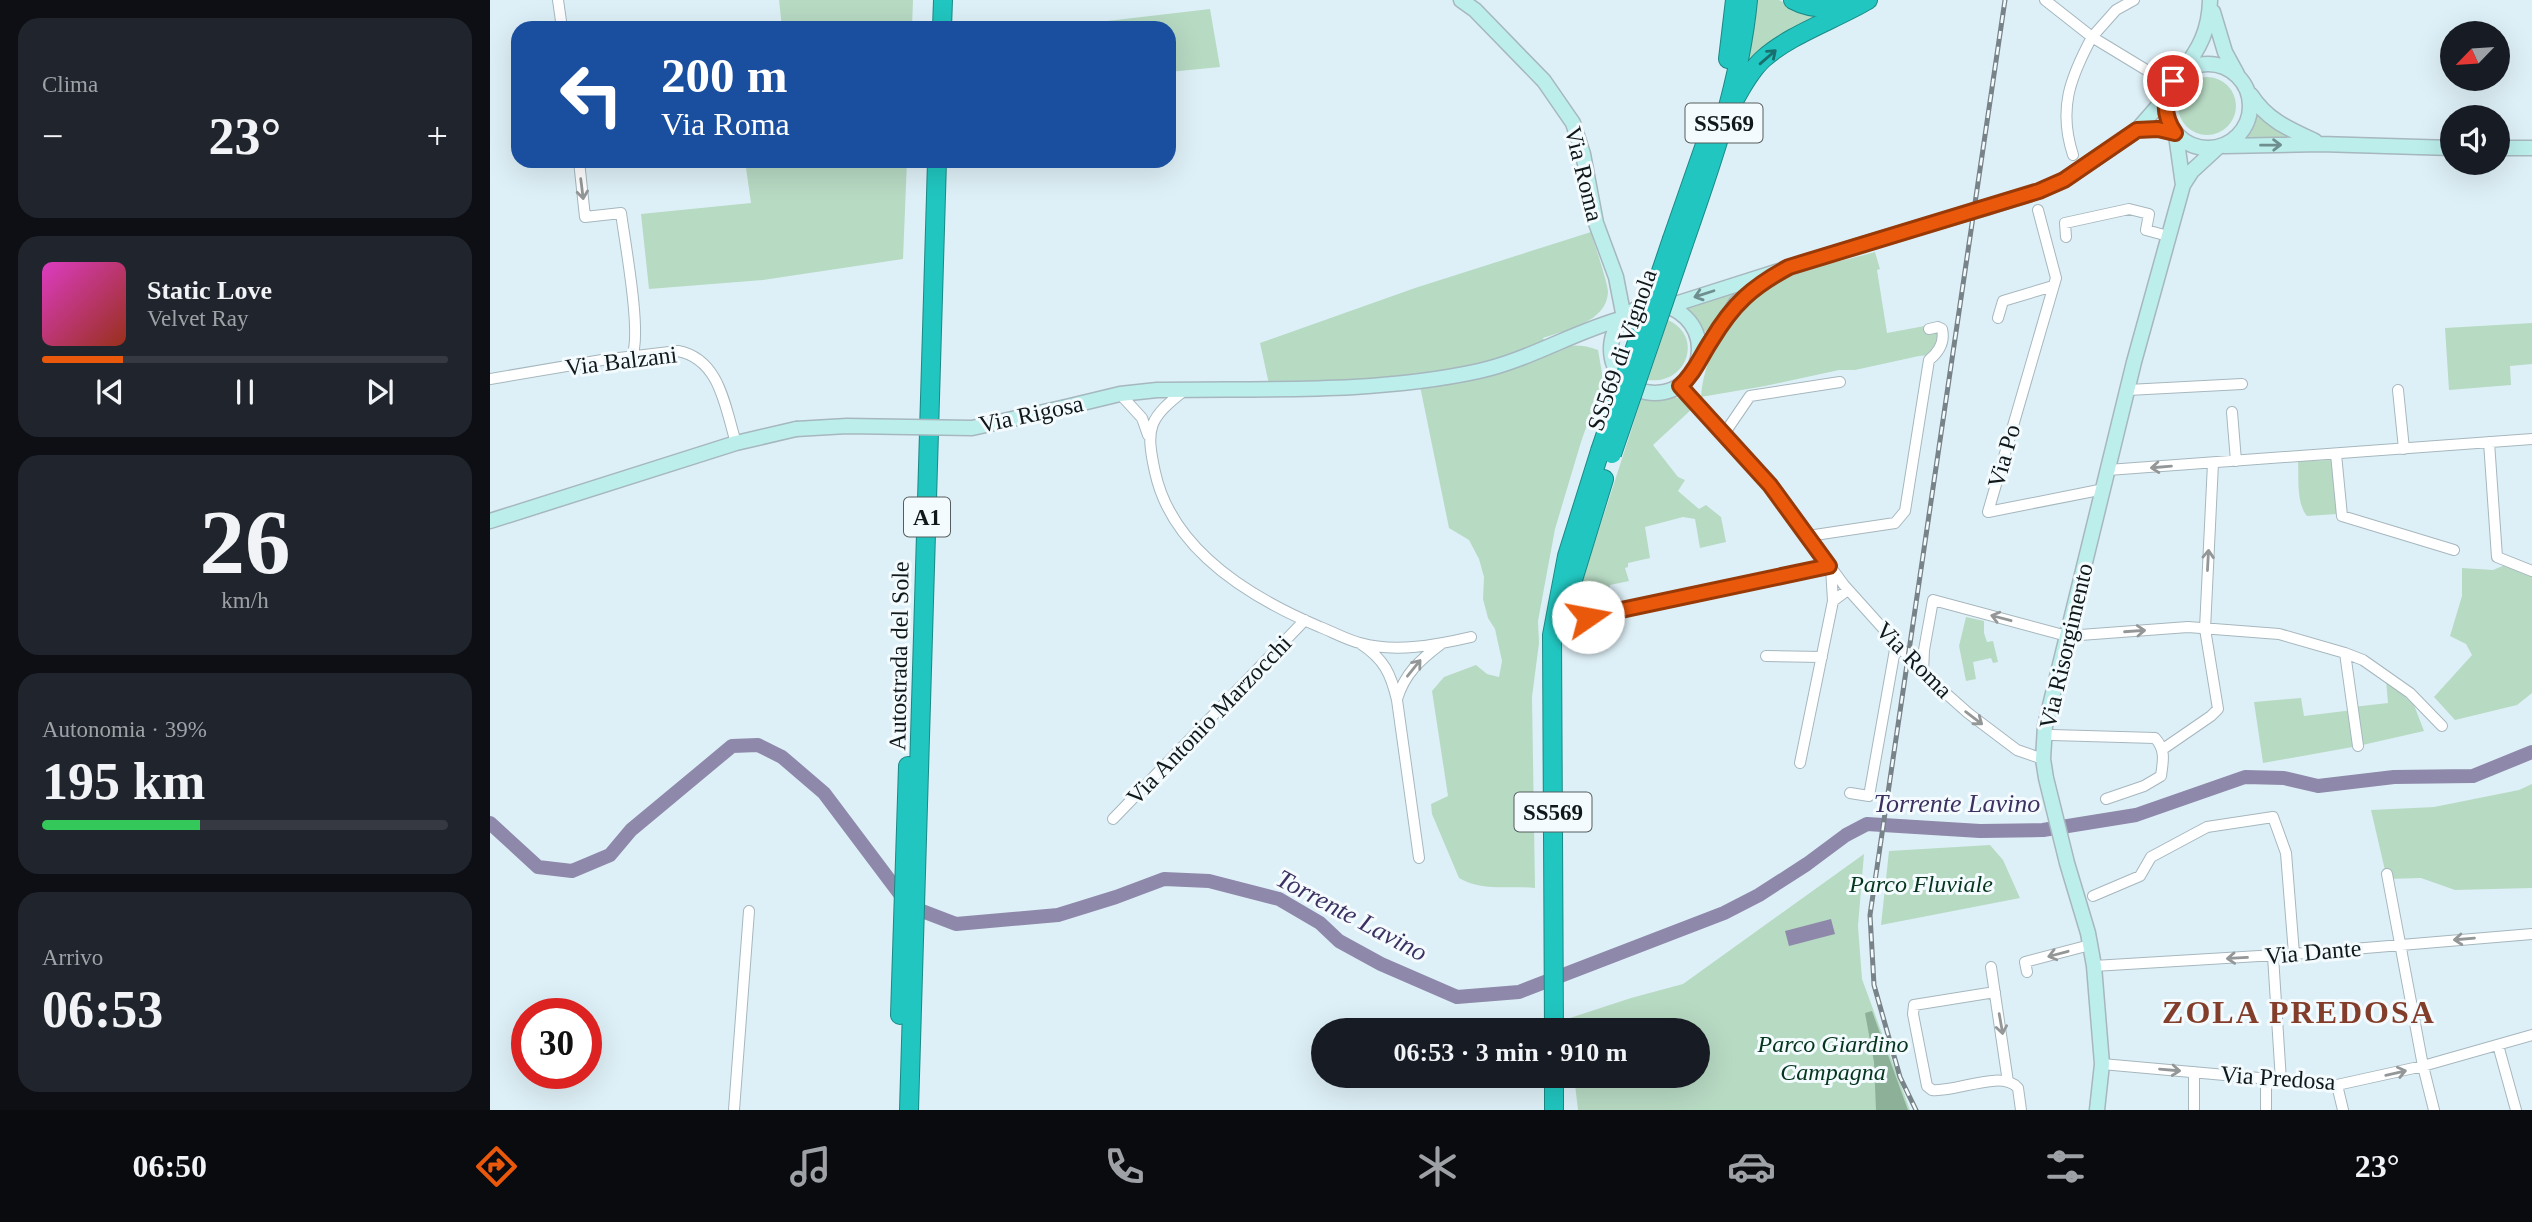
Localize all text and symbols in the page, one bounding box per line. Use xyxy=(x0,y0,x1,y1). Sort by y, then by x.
north arrow xyxy=(2440,21,2510,91)
map controls xyxy=(2440,21,2510,175)
text: 200 m xyxy=(661,48,788,103)
icon: left xyxy=(546,49,637,140)
one-way arrow xyxy=(1759,49,1777,65)
pin xyxy=(2143,51,2203,111)
icon: arrive xyxy=(2154,62,2192,100)
text: Clima xyxy=(42,72,98,97)
road number: SS569 xyxy=(1686,104,1762,142)
button: sound xyxy=(2440,105,2510,175)
text: Via Roma xyxy=(661,106,790,142)
text: 23° xyxy=(209,108,281,165)
text: − xyxy=(42,115,63,157)
text: + xyxy=(427,115,448,157)
street label: Via Roma xyxy=(1560,124,1608,224)
one-way arrow xyxy=(2260,138,2283,151)
one-way arrow xyxy=(575,177,588,200)
street label: SS569 di Vignola xyxy=(1582,266,1662,434)
text: Static Love xyxy=(147,276,272,305)
one-way arrow xyxy=(1694,289,1716,302)
text: Velvet Ray xyxy=(147,306,249,331)
street label: Via Balzani xyxy=(564,341,679,381)
icon: previous xyxy=(91,373,129,411)
icon: pause xyxy=(226,373,264,411)
icon: next xyxy=(361,373,399,411)
street label: Via Rigosa xyxy=(977,390,1086,438)
street label: Via Po xyxy=(1983,421,2025,491)
one-way arrow xyxy=(2150,461,2173,474)
text: 26 xyxy=(200,492,291,593)
road number: A1 xyxy=(904,498,950,537)
one-way arrow xyxy=(2202,549,2215,572)
street label: Autostrada del Sole xyxy=(884,561,914,751)
street label: Via Risorgimento xyxy=(2034,561,2098,731)
position arrow xyxy=(1551,580,1625,654)
text: km/h xyxy=(221,588,269,613)
one-way arrow xyxy=(1990,611,2013,624)
street label: Via Roma xyxy=(1871,617,1958,704)
one-way arrow xyxy=(2123,624,2146,637)
street label: Via Antonio Marzocchi xyxy=(1121,630,1297,810)
one-way arrow xyxy=(1406,659,1421,677)
one-way arrow xyxy=(1965,710,1983,725)
text: Autonomia · 39% xyxy=(42,717,207,742)
text: 195 km xyxy=(42,753,205,810)
water label: Torrente Lavino xyxy=(1874,789,2040,818)
road number: SS569 xyxy=(1514,792,1592,832)
water label: Torrente Lavino xyxy=(1272,864,1432,967)
park label: Parco Fluviale xyxy=(1848,871,1993,897)
one-way arrow xyxy=(2453,933,2476,946)
street label: Via Dante xyxy=(2264,935,2362,969)
text: Arrivo xyxy=(42,945,103,970)
one-way arrow xyxy=(2047,948,2069,961)
one-way arrow xyxy=(2226,951,2249,964)
text: 06:53 xyxy=(42,981,163,1038)
district label: ZOLA PREDOSA xyxy=(2162,994,2436,1030)
speed limit sign: 30 xyxy=(511,998,602,1089)
one-way arrow xyxy=(1995,1012,2008,1035)
park label: Parco Giardino Campagna xyxy=(1757,1031,1908,1085)
text: 06:53 · 3 min · 910 m xyxy=(1394,1038,1628,1067)
street label: Via Predosa xyxy=(2220,1061,2337,1095)
one-way arrow xyxy=(2158,1064,2181,1077)
one-way arrow xyxy=(2384,1066,2407,1079)
icon: directions xyxy=(472,1142,521,1191)
icon: music xyxy=(786,1142,835,1191)
icon: phone xyxy=(1100,1142,1149,1191)
icon: climate xyxy=(1413,1142,1462,1191)
icon: car xyxy=(1727,1142,1776,1191)
icon: filters xyxy=(2041,1142,2090,1191)
text: 06:50 xyxy=(132,1148,207,1184)
text: 23° xyxy=(2355,1148,2400,1184)

